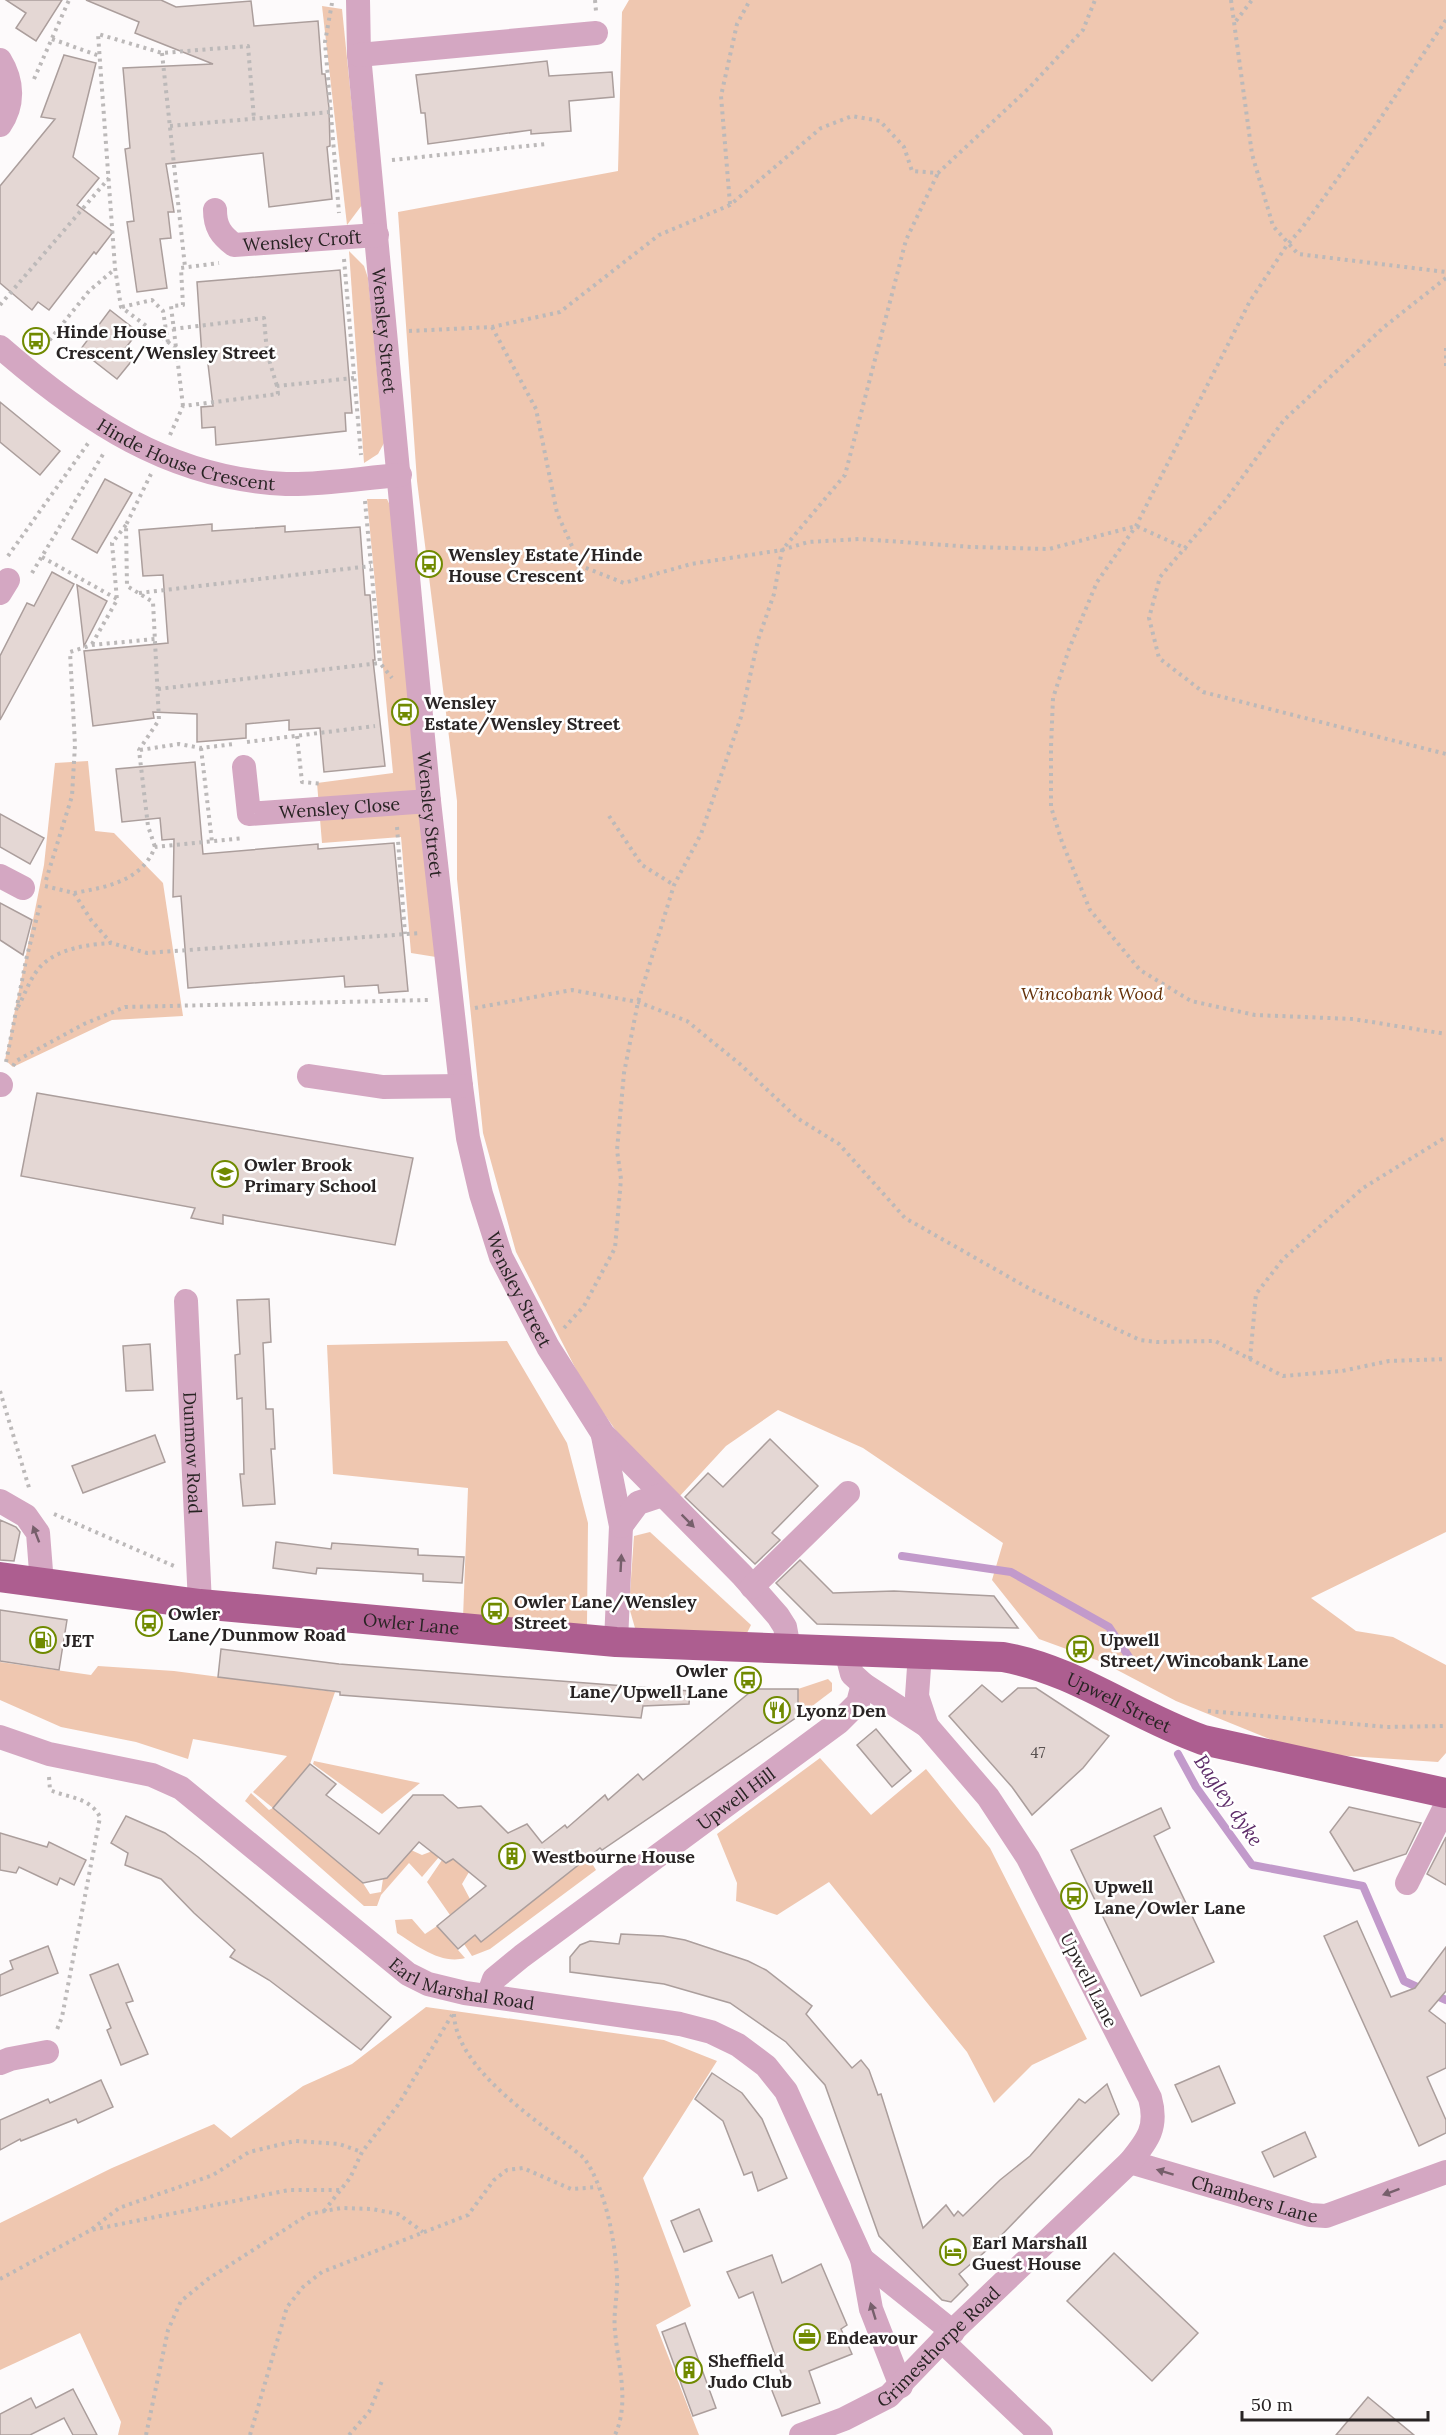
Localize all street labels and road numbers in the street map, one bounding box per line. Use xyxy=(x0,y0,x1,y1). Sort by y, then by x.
street label: Wensley Croft xyxy=(242,225,362,256)
street label: Wensley Street xyxy=(368,267,402,395)
street label: Hinde House Crescent xyxy=(93,413,276,495)
street label: Wensley Street xyxy=(413,751,449,879)
street label: Wensley Close xyxy=(278,792,401,823)
street label: Wensley Street xyxy=(482,1229,557,1351)
street label: Dunmow Road xyxy=(179,1391,207,1515)
street label: Owler Lane xyxy=(362,1607,461,1639)
street label: Upwell Street xyxy=(1063,1667,1175,1737)
street label: Upwell Hill xyxy=(692,1762,780,1835)
street label: Upwell Lane xyxy=(1055,1929,1123,2032)
street label: Earl Marshal Road xyxy=(385,1952,536,2014)
street label: Chambers Lane xyxy=(1189,2169,1319,2227)
street label: Grimesthorpe Road xyxy=(873,2281,1005,2412)

